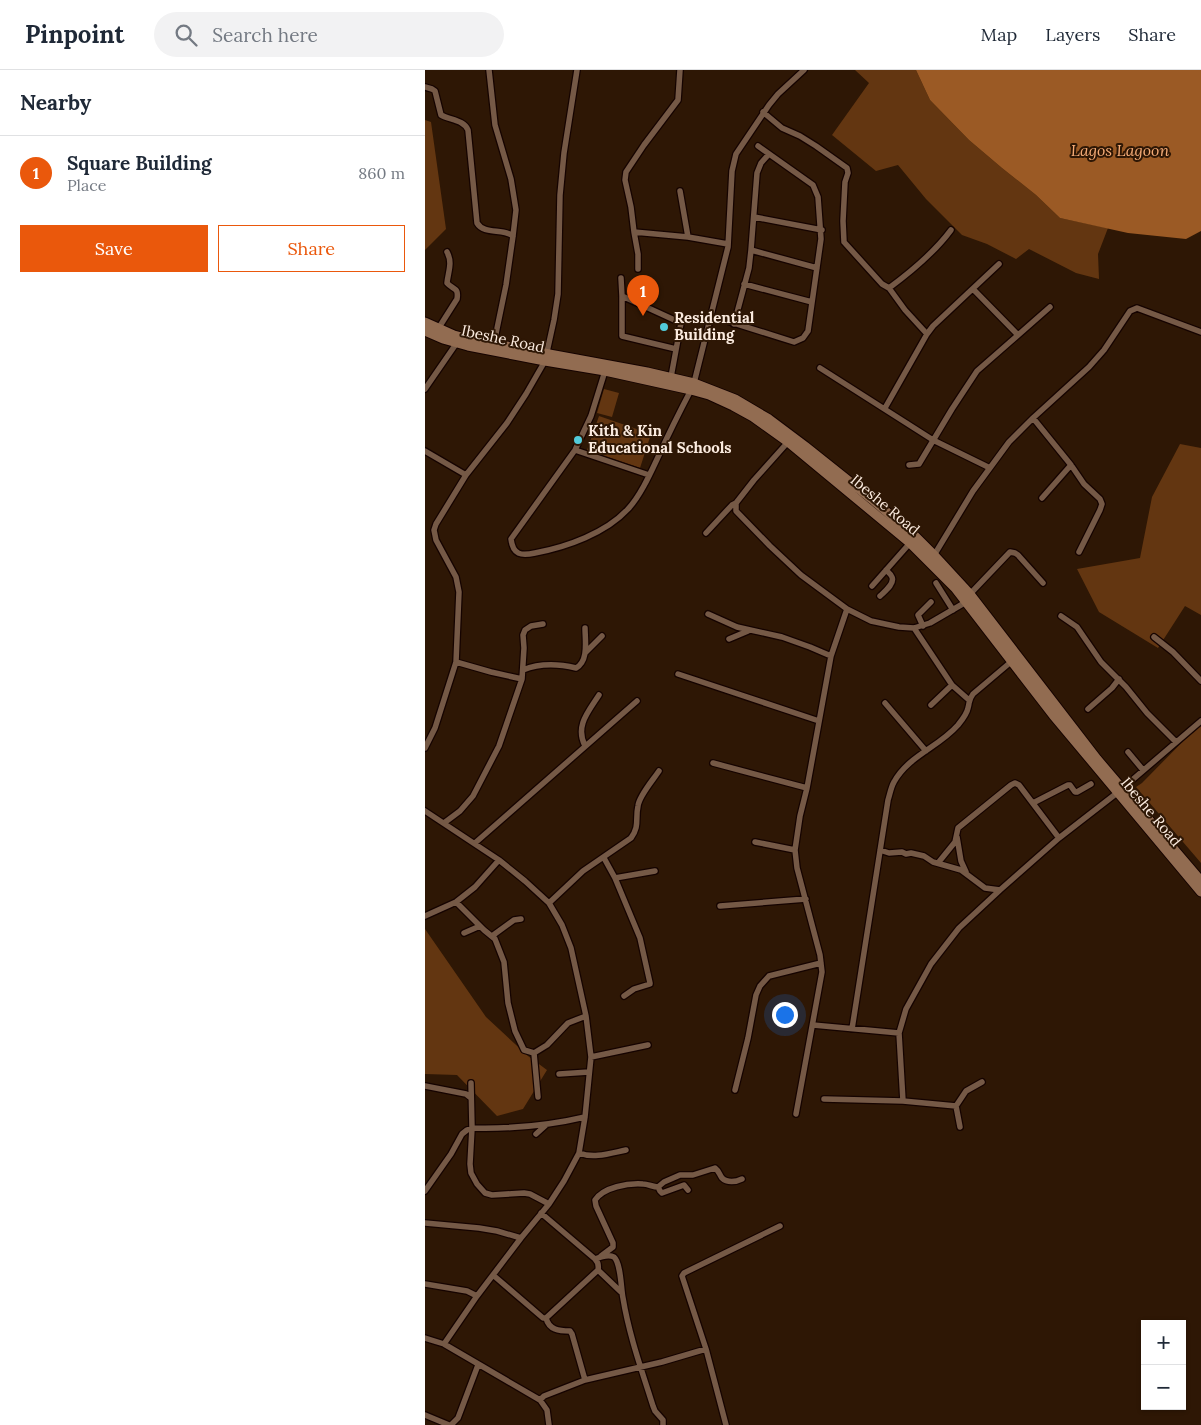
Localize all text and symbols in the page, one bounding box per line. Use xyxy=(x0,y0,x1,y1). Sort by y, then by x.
search box xyxy=(154,12,504,57)
text: Pinpoint xyxy=(25,19,124,50)
icon: search xyxy=(172,21,200,49)
text: Search here xyxy=(212,23,318,47)
text: Map xyxy=(981,23,1017,46)
text: Layers xyxy=(1045,23,1100,46)
text: Share xyxy=(1128,23,1176,46)
text: Nearby xyxy=(20,89,91,116)
water label: Lagos Lagoon xyxy=(1071,140,1169,160)
text: Square Building xyxy=(67,151,212,175)
text: 1 xyxy=(33,163,39,183)
text: 860 m xyxy=(358,163,405,183)
text: Place xyxy=(67,175,106,195)
button: Save xyxy=(20,225,208,272)
button: Share xyxy=(218,225,405,272)
pin: 1 xyxy=(627,275,659,316)
place label: Residential Building xyxy=(674,308,755,344)
street label: Ibeshe Road xyxy=(460,320,547,357)
marker: Residential Building xyxy=(658,321,670,333)
place label: Kith & Kin Educational Schools xyxy=(588,421,732,457)
marker: Kith & Kin Educational Schools xyxy=(572,434,584,446)
street label: Ibeshe Road xyxy=(847,470,924,539)
street label: Ibeshe Road xyxy=(1117,773,1186,850)
your location xyxy=(772,1002,798,1028)
map controls xyxy=(1141,1320,1186,1410)
button: + xyxy=(1141,1320,1186,1365)
button: − xyxy=(1141,1365,1186,1410)

